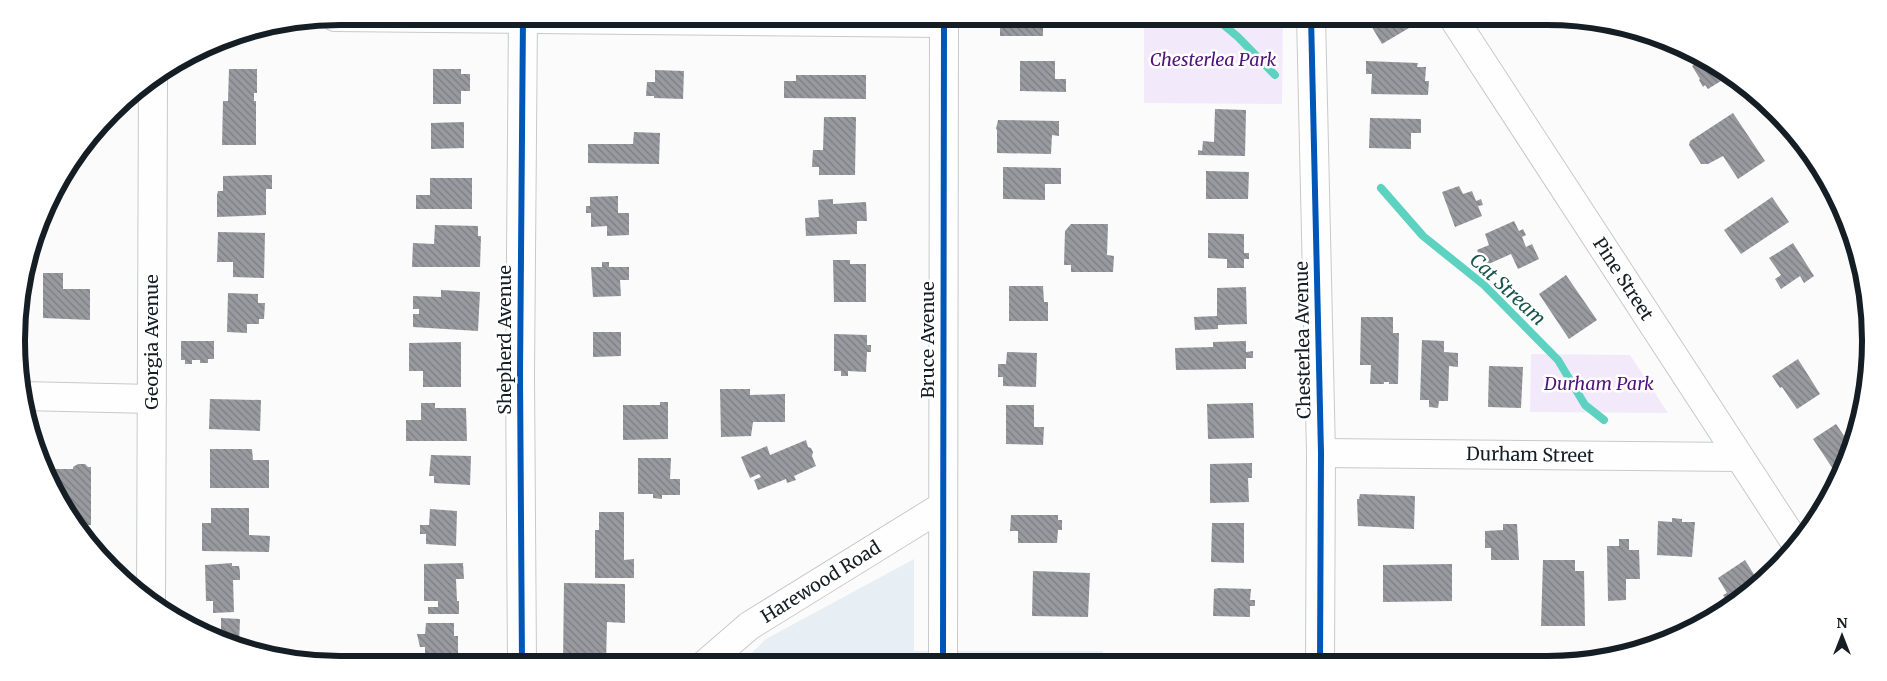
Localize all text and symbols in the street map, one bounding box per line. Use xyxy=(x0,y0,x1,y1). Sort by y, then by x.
park label: Chesterlea Park xyxy=(1150,48,1277,71)
street label: Pine Street xyxy=(1588,233,1659,325)
water label: Cat Stream xyxy=(1465,248,1551,330)
street label: Chesterlea Avenue xyxy=(1290,261,1315,419)
street label: Shepherd Avenue xyxy=(493,265,516,415)
street label: Georgia Avenue xyxy=(140,274,163,410)
street label: Bruce Avenue xyxy=(916,281,939,399)
park label: Durham Park xyxy=(1543,372,1654,395)
street label: Durham Street xyxy=(1466,442,1594,467)
street label: Harewood Road xyxy=(757,535,885,628)
north arrow xyxy=(1817,611,1867,661)
text: N xyxy=(1836,614,1848,632)

